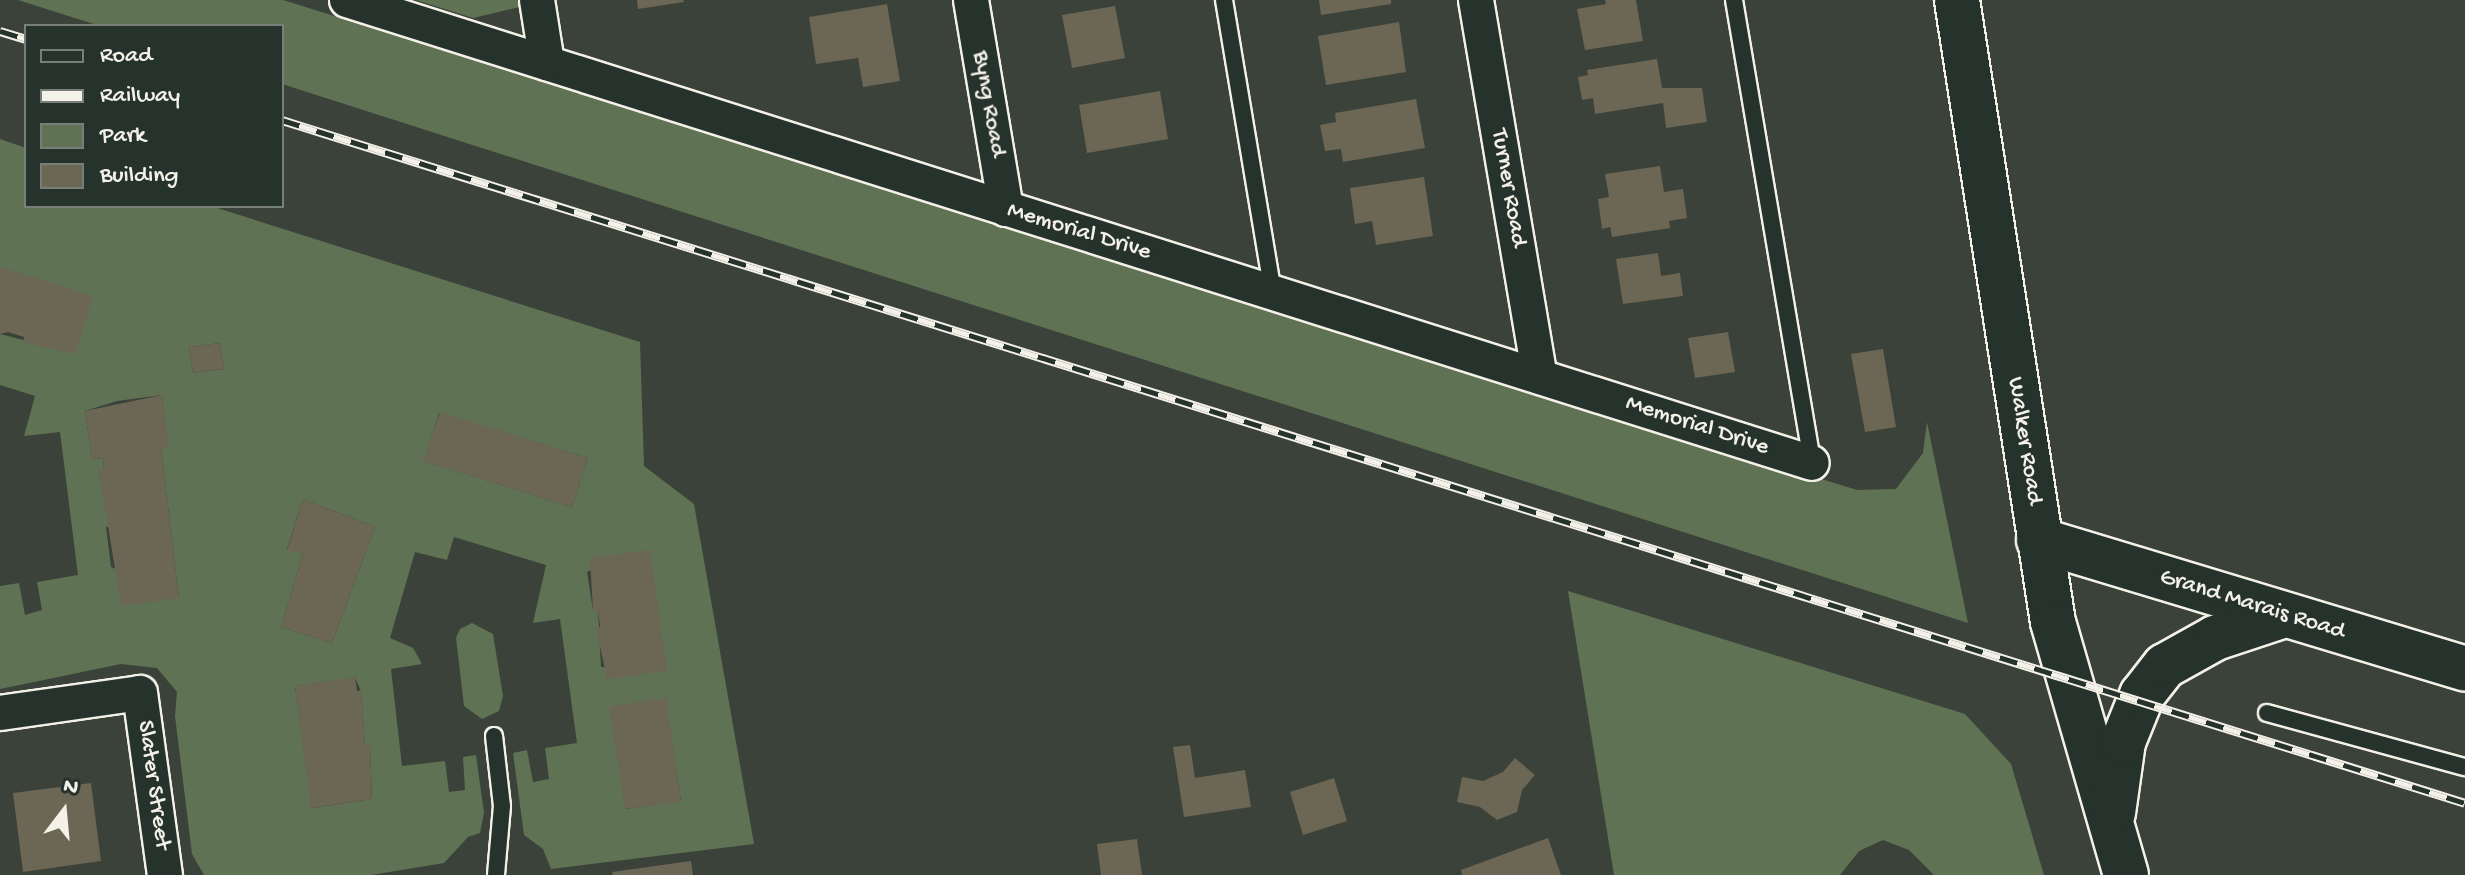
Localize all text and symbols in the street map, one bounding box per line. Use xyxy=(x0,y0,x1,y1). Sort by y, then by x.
legend xyxy=(24,24,284,208)
text: Road xyxy=(100,42,152,71)
street label: Byng Road xyxy=(965,49,1011,159)
text: Railway xyxy=(100,82,180,111)
text: Park xyxy=(100,122,146,151)
street label: Turner Road xyxy=(1483,127,1533,249)
text: Building xyxy=(100,162,178,191)
street label: Memorial Drive xyxy=(1004,196,1154,268)
street label: Walker Road xyxy=(2000,375,2048,507)
street label: Memorial Drive xyxy=(1622,389,1772,463)
street label: Grand Marais Road xyxy=(2156,563,2348,647)
street label: Slater Street xyxy=(130,719,176,851)
north arrow xyxy=(24,771,104,851)
text: N xyxy=(60,773,81,802)

